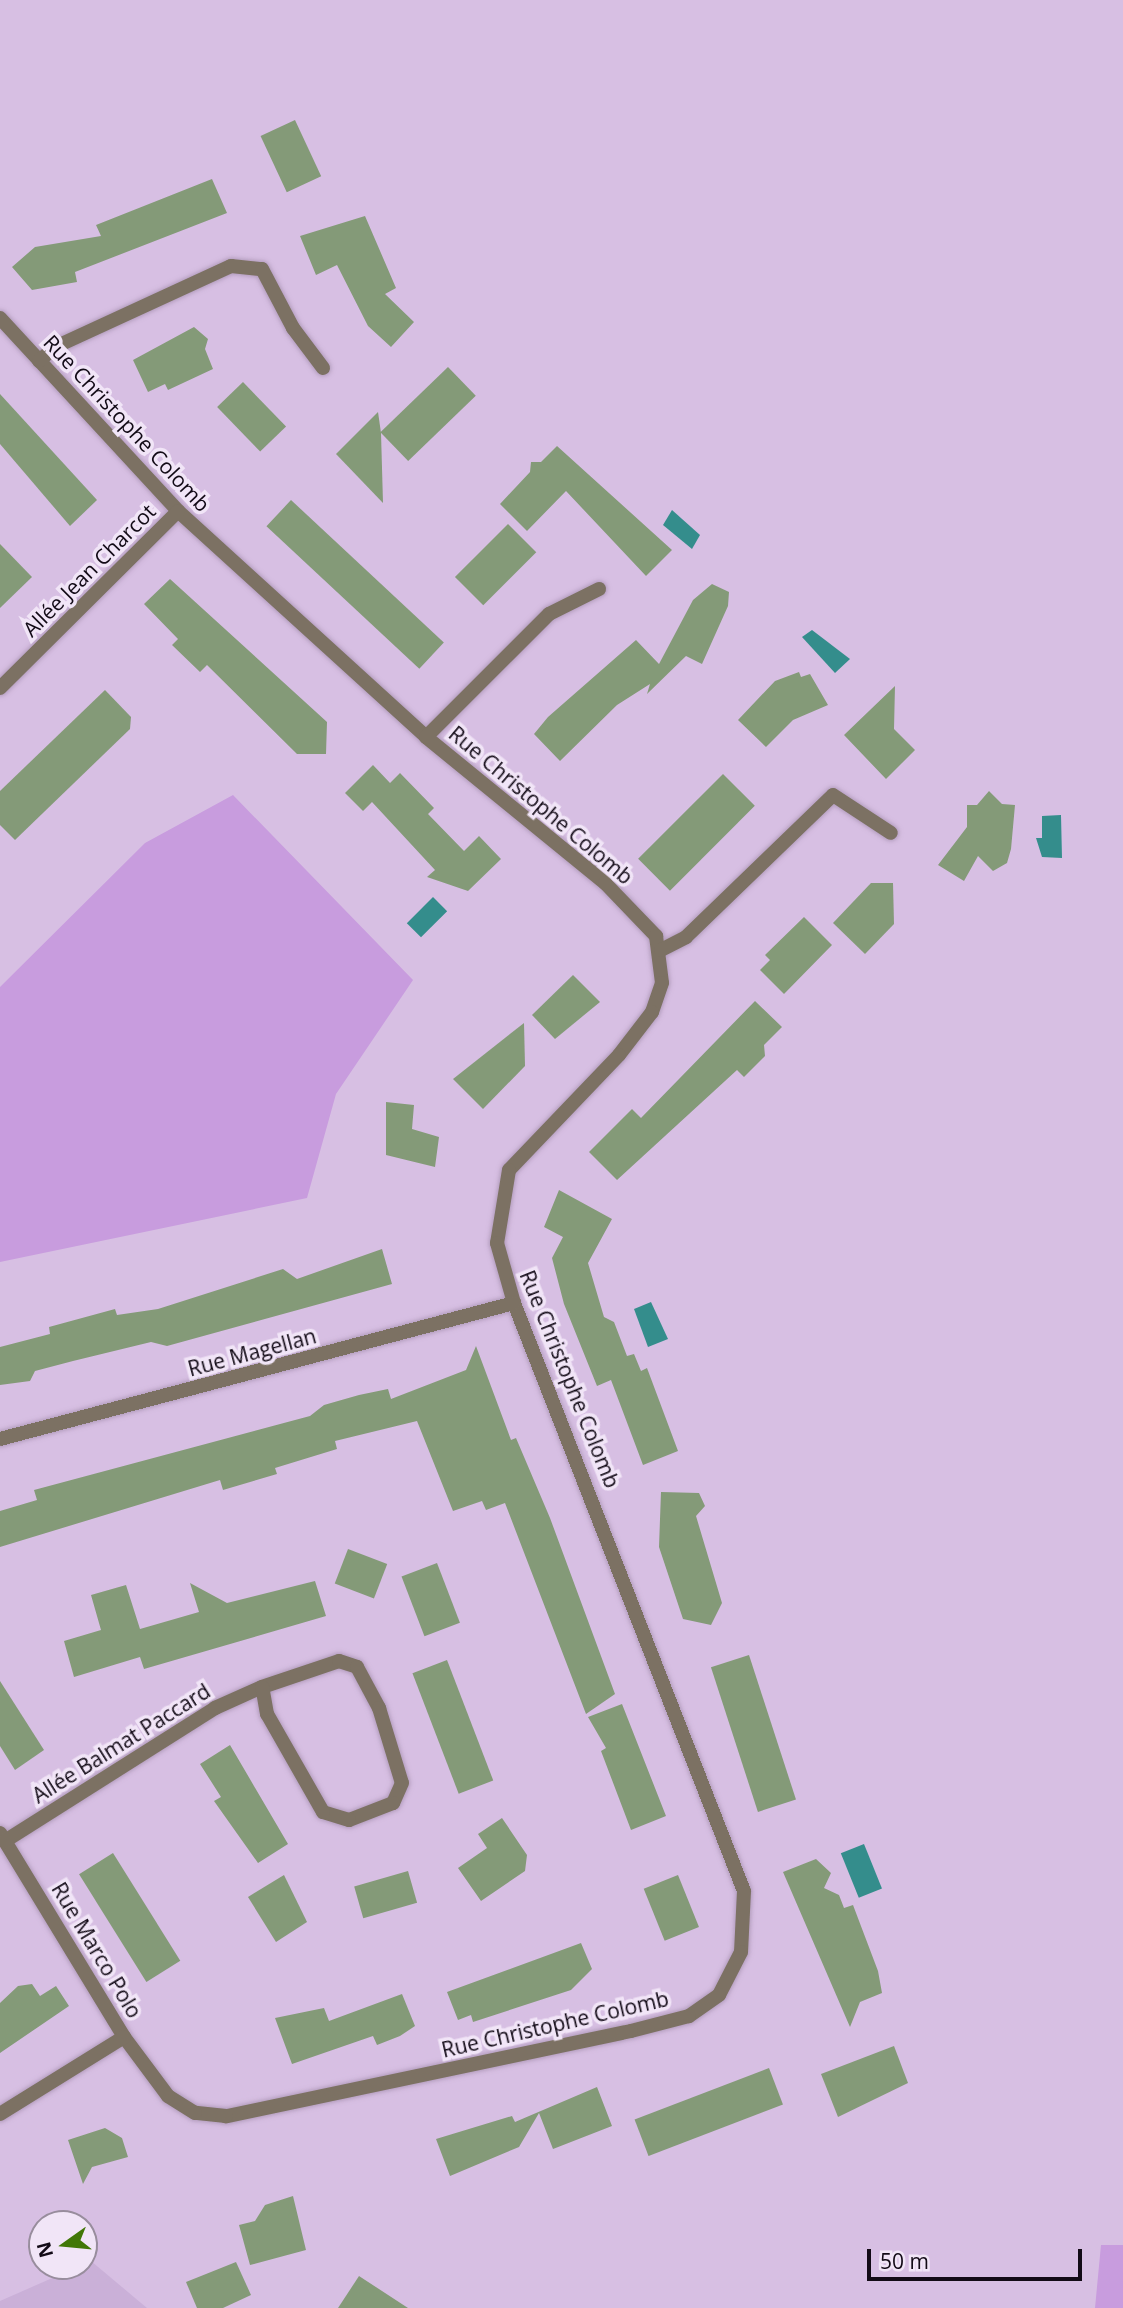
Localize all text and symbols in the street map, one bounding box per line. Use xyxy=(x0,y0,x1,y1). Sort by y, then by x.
street label: Rue Christophe Colomb xyxy=(39,329,215,517)
street label: Allée Jean Charcot xyxy=(18,499,160,641)
street label: Rue Christophe Colomb xyxy=(444,721,638,889)
street label: Rue Christophe Colomb xyxy=(515,1267,625,1491)
street label: Rue Magellan xyxy=(185,1323,319,1381)
street label: Allée Balmat Paccard xyxy=(27,1678,215,1808)
street label: Rue Marco Polo xyxy=(47,1878,147,2022)
street label: Rue Christophe Colomb xyxy=(439,1986,671,2062)
north arrow xyxy=(28,2210,98,2280)
scale bar xyxy=(871,2234,1086,2278)
text: N xyxy=(30,2239,59,2261)
text: 50 m xyxy=(880,2247,929,2275)

